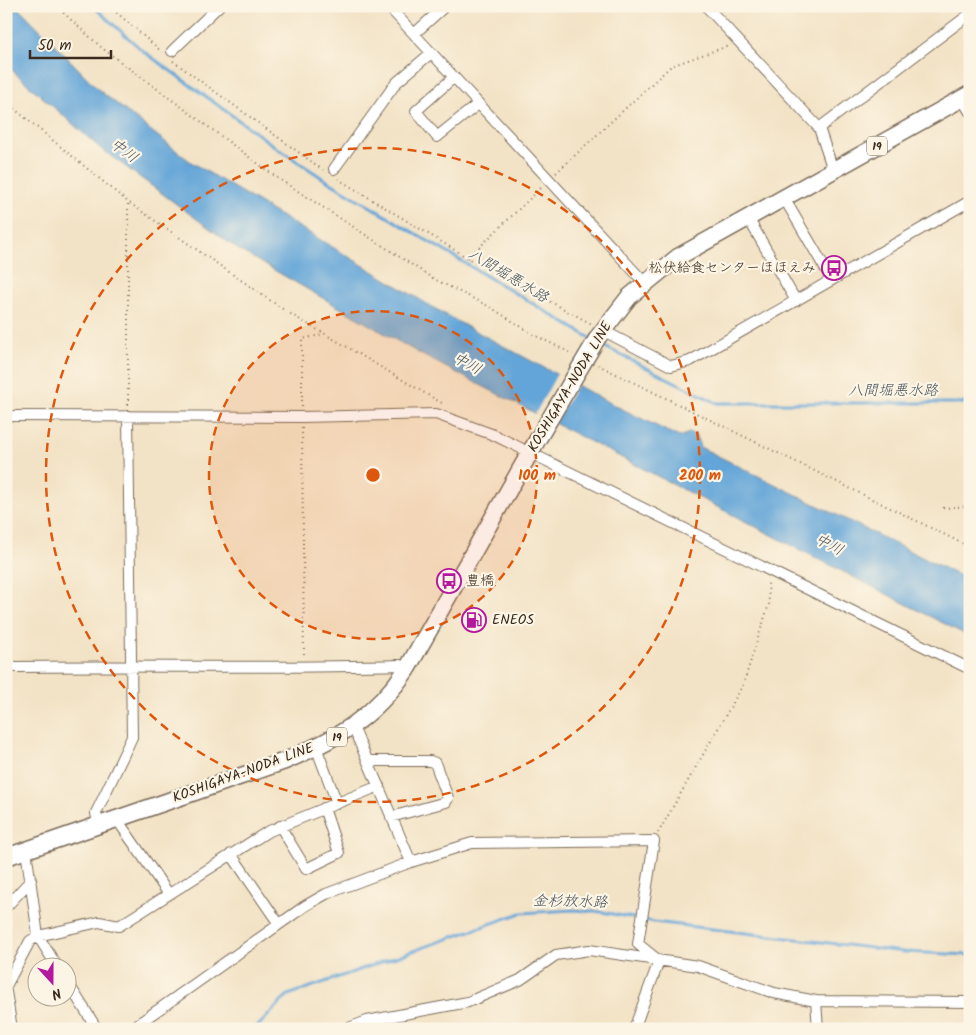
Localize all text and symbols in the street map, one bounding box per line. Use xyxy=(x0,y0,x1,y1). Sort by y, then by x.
scale bar xyxy=(30,28,111,60)
text: 50 m xyxy=(38,34,72,58)
water label: 中川 xyxy=(105,132,143,170)
road number: 19 xyxy=(867,136,887,156)
water label: 八間堀悪水路 xyxy=(463,243,554,310)
bus stop icon: 松伏給食センターほほえみ xyxy=(821,255,847,281)
place label: 松伏給食センターほほえみ xyxy=(649,257,816,279)
street label: KOSHIGAYA-NODA LINE xyxy=(522,317,618,456)
water label: 中川 xyxy=(448,346,486,382)
water label: 八間堀悪水路 xyxy=(848,379,939,403)
text: 100 m xyxy=(518,464,556,488)
text: 200 m xyxy=(679,464,721,488)
centre of rings xyxy=(364,466,382,484)
water label: 中川 xyxy=(810,527,848,563)
bus stop icon: 豊橋 xyxy=(436,568,462,594)
place label: 豊橋 xyxy=(466,570,494,592)
fuel station icon: ENEOS xyxy=(461,607,487,633)
place label: ENEOS xyxy=(492,609,534,631)
road number: 19 xyxy=(327,728,347,746)
street label: KOSHIGAYA-NODA LINE xyxy=(169,737,317,809)
water label: 金杉放水路 xyxy=(532,889,609,915)
north arrow xyxy=(28,958,78,1008)
text: N xyxy=(48,981,64,1005)

